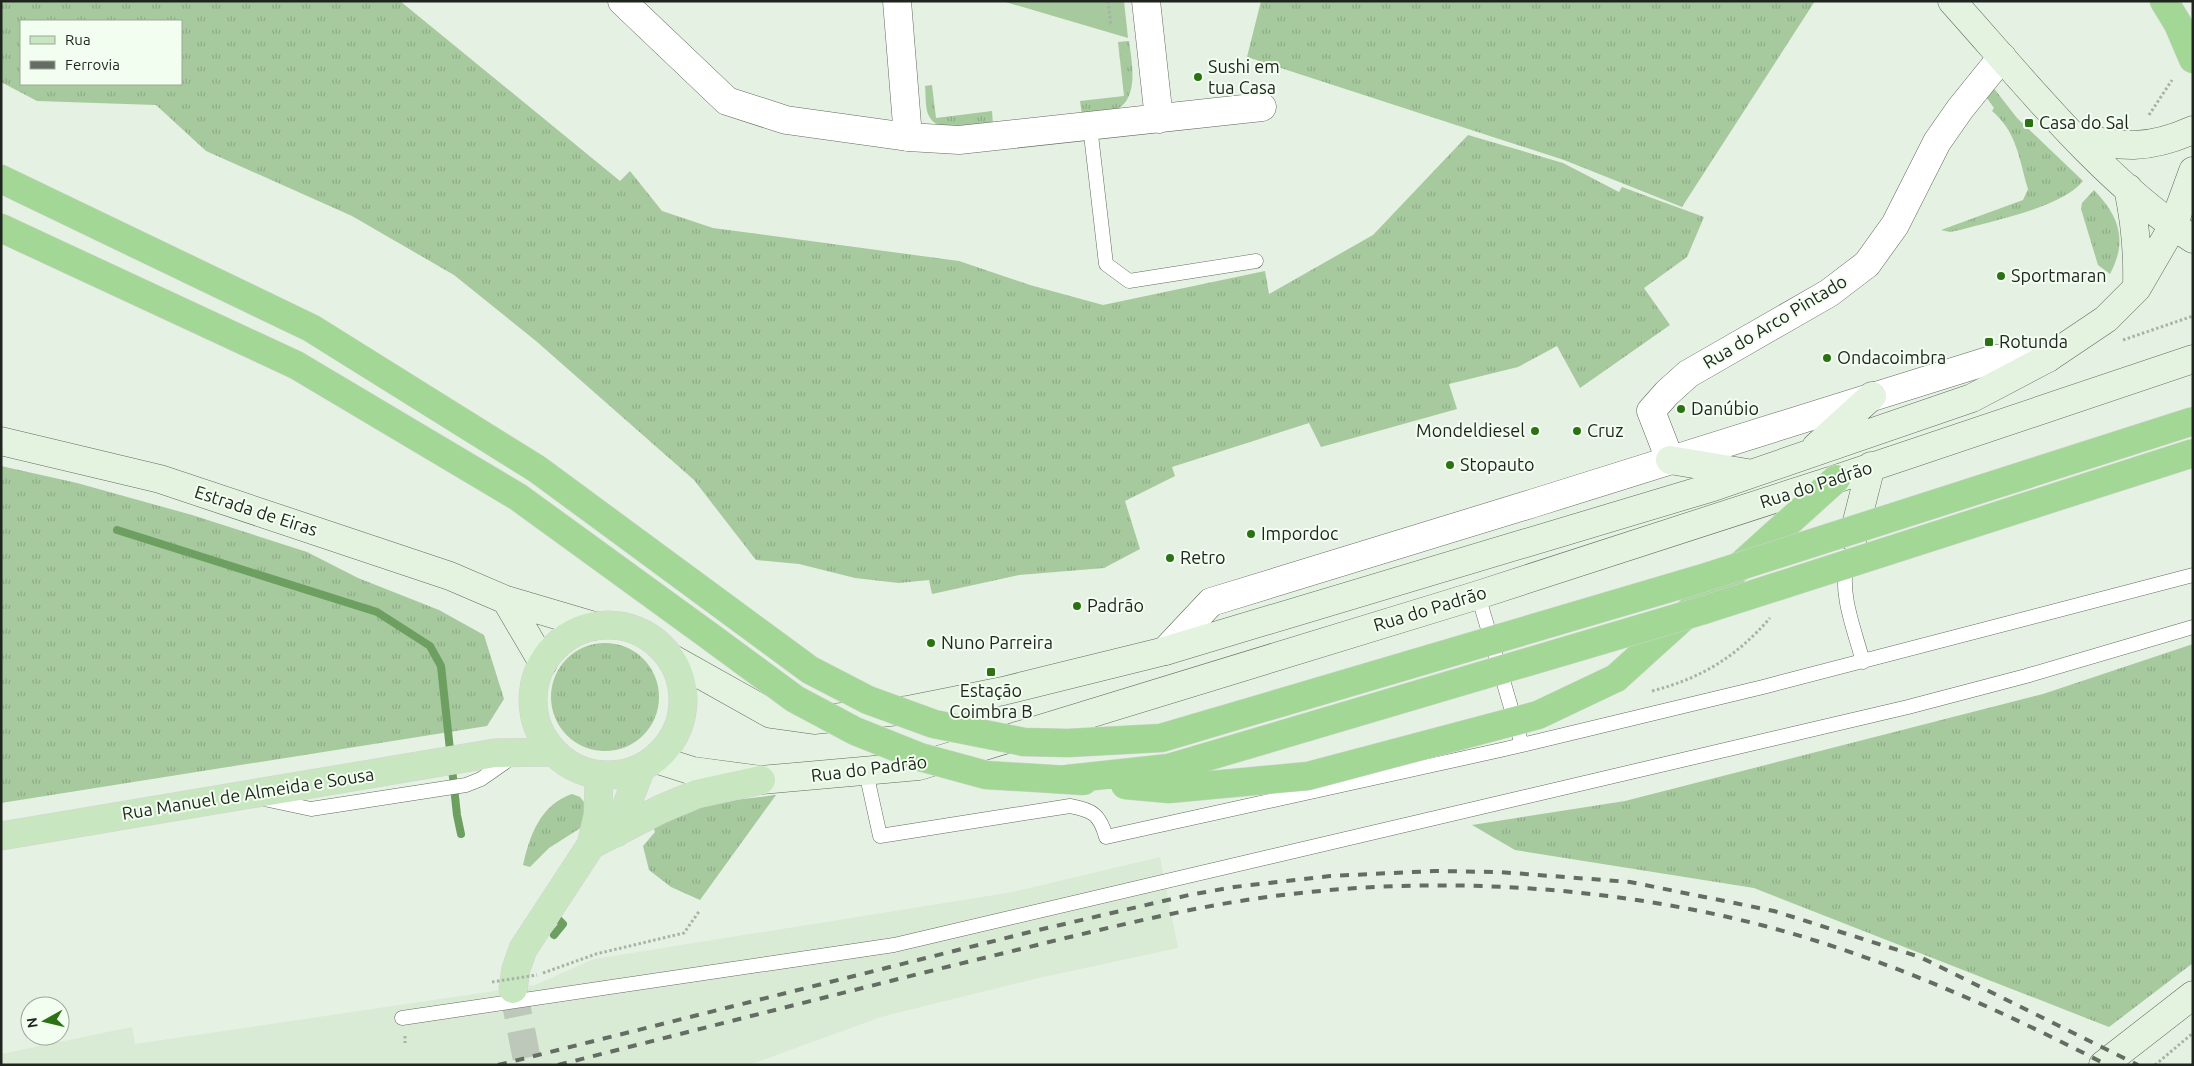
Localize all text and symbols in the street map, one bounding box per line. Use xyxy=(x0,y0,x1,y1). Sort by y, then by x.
legend xyxy=(20,20,182,85)
text: Rua xyxy=(65,31,91,48)
text: Ferrovia xyxy=(65,56,120,73)
place label: Sushi em tua Casa xyxy=(1208,56,1280,97)
marker: Sushi em tua Casa xyxy=(1192,71,1204,83)
place label: Casa do Sal xyxy=(2039,112,2129,132)
marker: Casa do Sal xyxy=(2023,117,2035,129)
place label: Sportmaran xyxy=(2011,265,2107,285)
street label: Rua do Arco Pintado xyxy=(1699,270,1850,372)
marker: Sportmaran xyxy=(1995,270,2007,282)
place label: Rotunda xyxy=(1999,331,2068,351)
marker: Rotunda xyxy=(1983,336,1995,348)
place label: Ondacoimbra xyxy=(1837,347,1946,367)
marker: Ondacoimbra xyxy=(1821,352,1833,364)
place label: Danúbio xyxy=(1691,398,1759,418)
marker: Danúbio xyxy=(1675,403,1687,415)
place label: Mondeldiesel xyxy=(1416,420,1525,440)
place label: Cruz xyxy=(1587,420,1623,440)
marker: Mondeldiesel xyxy=(1529,425,1541,437)
marker: Cruz xyxy=(1571,425,1583,437)
place label: Stopauto xyxy=(1460,454,1535,474)
street label: Rua do Padrão xyxy=(1757,456,1874,512)
marker: Stopauto xyxy=(1444,459,1456,471)
street label: Estrada de Eiras xyxy=(192,481,320,539)
place label: Impordoc xyxy=(1261,523,1338,543)
marker: Impordoc xyxy=(1245,528,1257,540)
place label: Retro xyxy=(1180,547,1226,567)
marker: Retro xyxy=(1164,552,1176,564)
street label: Rua do Padrão xyxy=(1371,581,1489,635)
place label: Padrão xyxy=(1087,595,1144,615)
marker: Padrão xyxy=(1071,600,1083,612)
place label: Nuno Parreira xyxy=(941,632,1053,652)
marker: Nuno Parreira xyxy=(925,637,937,649)
marker: Estação Coimbra B xyxy=(985,666,997,678)
place label: Estação Coimbra B xyxy=(949,680,1033,721)
street label: Rua do Padrão xyxy=(810,751,928,785)
street label: Rua Manuel de Almeida e Sousa xyxy=(120,763,375,823)
north arrow xyxy=(20,996,70,1046)
text: N xyxy=(23,1017,41,1029)

